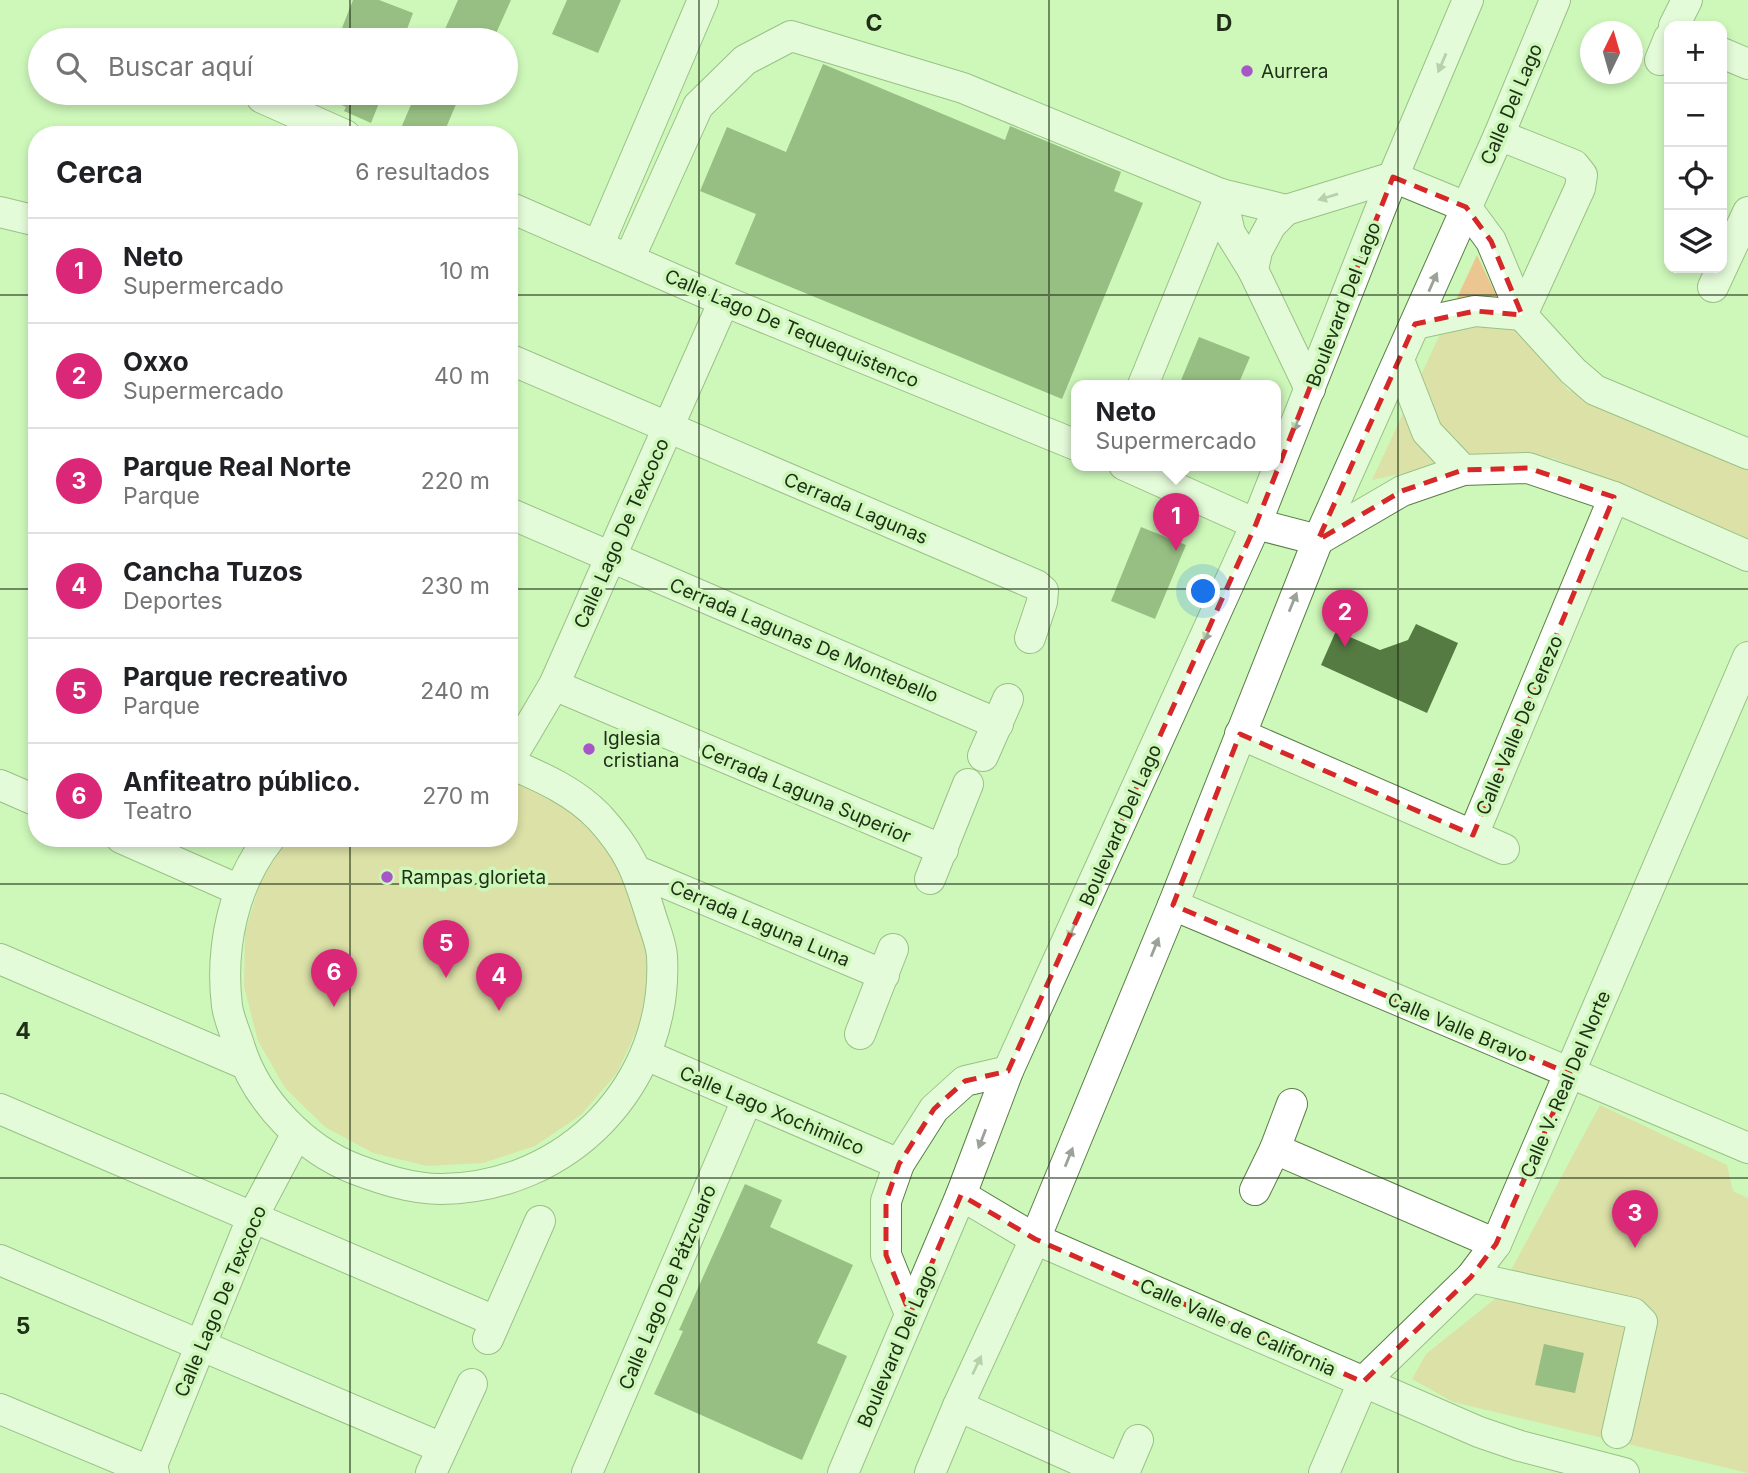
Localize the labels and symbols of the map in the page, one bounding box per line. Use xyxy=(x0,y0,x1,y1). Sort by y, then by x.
text: C xyxy=(865,9,883,37)
text: D xyxy=(1216,9,1232,37)
north arrow xyxy=(1580,21,1643,84)
street label: Calle Del Lago xyxy=(1476,40,1547,168)
one-way arrow xyxy=(1436,53,1448,73)
place label: Aurrera xyxy=(1261,60,1329,83)
marker: Aurrera xyxy=(1239,63,1255,79)
one-way arrow xyxy=(1318,192,1339,203)
street label: Boulevard Del Lago xyxy=(1301,219,1385,390)
street label: Calle Lago De Tequequistenco xyxy=(661,264,922,393)
one-way arrow xyxy=(1428,271,1439,292)
one-way arrow xyxy=(1291,412,1302,433)
street label: Calle Lago De Texcoco xyxy=(569,434,674,632)
street label: Cerrada Lagunas xyxy=(780,468,931,549)
pin: 1 xyxy=(1153,493,1199,551)
street label: Cerrada Lagunas De Montebello xyxy=(666,573,942,708)
your location xyxy=(1186,574,1220,608)
pin: 2 xyxy=(1322,589,1368,647)
one-way arrow xyxy=(1288,592,1299,613)
one-way arrow xyxy=(1202,622,1214,642)
street label: Calle Valle De Cerezo xyxy=(1471,632,1568,818)
place label: Iglesia cristiana xyxy=(603,727,679,772)
street label: Cerrada Laguna Superior xyxy=(697,739,914,848)
marker: Iglesia cristiana xyxy=(581,741,597,757)
street label: Boulevard Del Lago xyxy=(1074,741,1166,910)
place label: Rampas glorieta xyxy=(401,866,546,889)
marker: Rampas glorieta xyxy=(379,869,395,885)
street label: Cerrada Laguna Luna xyxy=(666,875,853,972)
pin: 5 xyxy=(423,920,469,978)
one-way arrow xyxy=(1066,920,1077,941)
one-way arrow xyxy=(1150,936,1161,957)
pin: 6 xyxy=(311,949,357,1007)
pin: 4 xyxy=(476,953,522,1011)
street label: Calle V. Real Del Norte xyxy=(1516,987,1615,1181)
street label: Calle Valle Bravo xyxy=(1384,988,1531,1067)
text: 4 xyxy=(15,1017,31,1045)
street label: Calle Lago Xochimilco xyxy=(676,1061,868,1160)
one-way arrow xyxy=(976,1129,987,1150)
one-way arrow xyxy=(1063,1147,1074,1168)
street label: Calle Lago De Pátzcuaro xyxy=(614,1181,721,1393)
pin: 3 xyxy=(1612,1190,1658,1248)
street label: Calle Lago De Texcoco xyxy=(170,1202,271,1400)
street label: Boulevard Del Lago xyxy=(853,1261,942,1431)
street label: Calle Valle de California xyxy=(1136,1274,1339,1381)
text: 5 xyxy=(16,1312,30,1340)
one-way arrow xyxy=(971,1355,983,1375)

